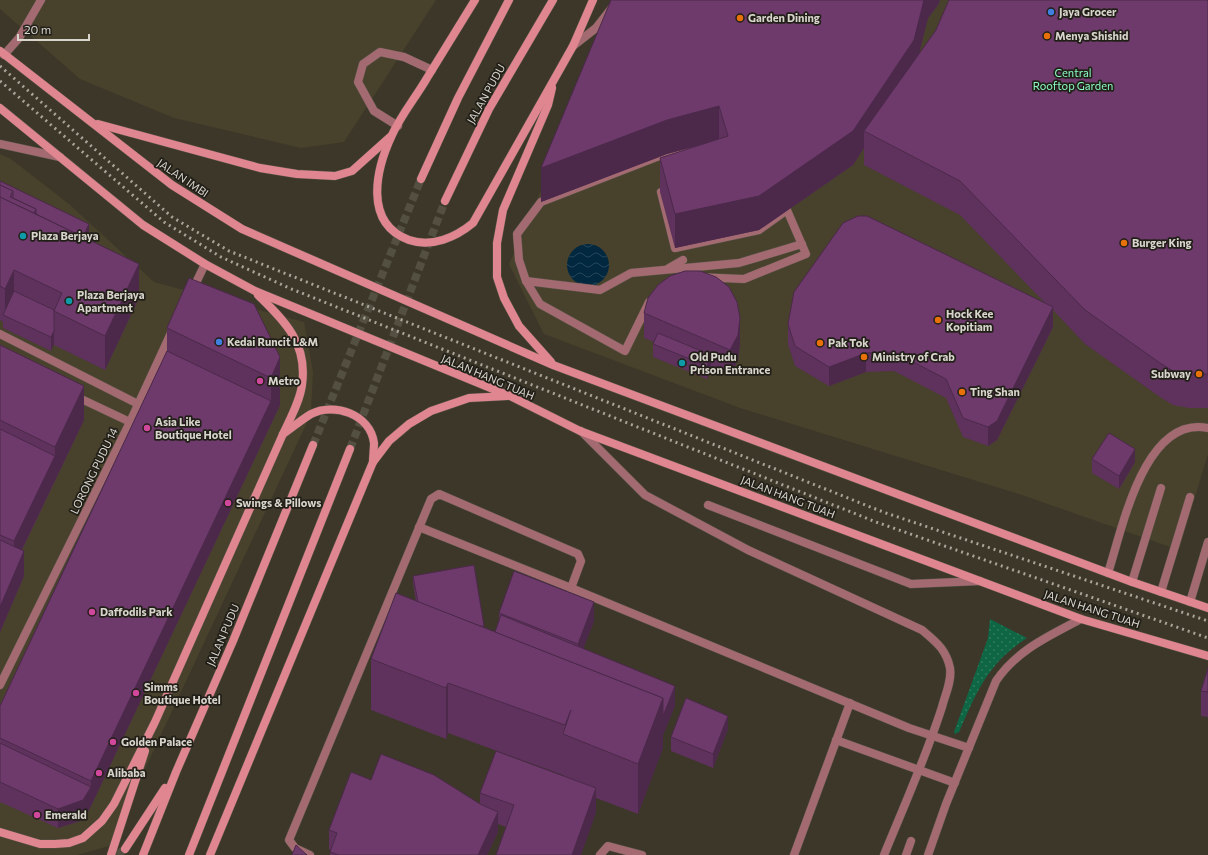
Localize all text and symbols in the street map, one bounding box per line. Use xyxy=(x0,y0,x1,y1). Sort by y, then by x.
place label: Jaya Grocer xyxy=(1059,5,1117,19)
marker: Jaya Grocer xyxy=(1046,7,1056,17)
place label: Garden Dining xyxy=(748,11,820,24)
marker: Garden Dining xyxy=(735,13,745,23)
scale bar xyxy=(18,16,89,42)
text: 20 m xyxy=(24,22,51,36)
place label: Menya Shishid xyxy=(1055,29,1128,42)
marker: Menya Shishid xyxy=(1042,31,1052,41)
street label: JALAN PUDU xyxy=(464,62,508,126)
park label: Central Rooftop Garden xyxy=(1033,66,1113,92)
street label: JALAN IMBI xyxy=(155,156,211,200)
place label: Plaza Berjaya xyxy=(31,229,99,242)
marker: Plaza Berjaya xyxy=(18,231,28,241)
place label: Burger King xyxy=(1132,236,1192,249)
marker: Burger King xyxy=(1119,238,1129,248)
place label: Plaza Berjaya Apartment xyxy=(77,288,145,314)
marker: Plaza Berjaya Apartment xyxy=(64,296,74,306)
place label: Hock Kee Kopitiam xyxy=(946,307,994,333)
marker: Hock Kee Kopitiam xyxy=(933,315,943,325)
place label: Kedai Runcit L&M xyxy=(227,335,318,348)
place label: Pak Tok xyxy=(828,336,869,349)
marker: Kedai Runcit L&M xyxy=(214,337,224,347)
marker: Pak Tok xyxy=(815,338,825,348)
place label: Old Pudu Prison Entrance xyxy=(690,350,770,376)
place label: Ministry of Crab xyxy=(872,350,955,363)
street label: JALAN HANG TUAH xyxy=(439,351,537,403)
marker: Ministry of Crab xyxy=(859,352,869,362)
marker: Old Pudu Prison Entrance xyxy=(677,358,687,368)
place label: Subway xyxy=(1151,367,1191,380)
marker: Subway xyxy=(1194,369,1204,379)
place label: Metro xyxy=(268,374,300,387)
marker: Metro xyxy=(255,376,265,386)
place label: Ting Shan xyxy=(970,385,1020,398)
marker: Ting Shan xyxy=(957,387,967,397)
place label: Asia Like Boutique Hotel xyxy=(155,415,232,441)
marker: Asia Like Boutique Hotel xyxy=(142,423,152,433)
street label: LORONG PUDU 14 xyxy=(67,425,120,516)
street label: JALAN HANG TUAH xyxy=(739,473,837,521)
place label: Swings & Pillows xyxy=(236,496,321,509)
marker: Swings & Pillows xyxy=(223,498,233,508)
street label: JALAN HANG TUAH xyxy=(1042,587,1142,631)
street label: JALAN PUDU xyxy=(204,602,242,668)
place label: Daffodils Park xyxy=(100,605,173,618)
marker: Daffodils Park xyxy=(87,607,97,617)
place label: Simms Boutique Hotel xyxy=(144,680,221,706)
marker: Simms Boutique Hotel xyxy=(131,688,141,698)
place label: Golden Palace xyxy=(121,735,192,748)
marker: Golden Palace xyxy=(108,737,118,747)
place label: Alibaba xyxy=(107,766,146,779)
marker: Alibaba xyxy=(94,768,104,778)
place label: Emerald xyxy=(45,808,87,821)
marker: Emerald xyxy=(32,810,42,820)

